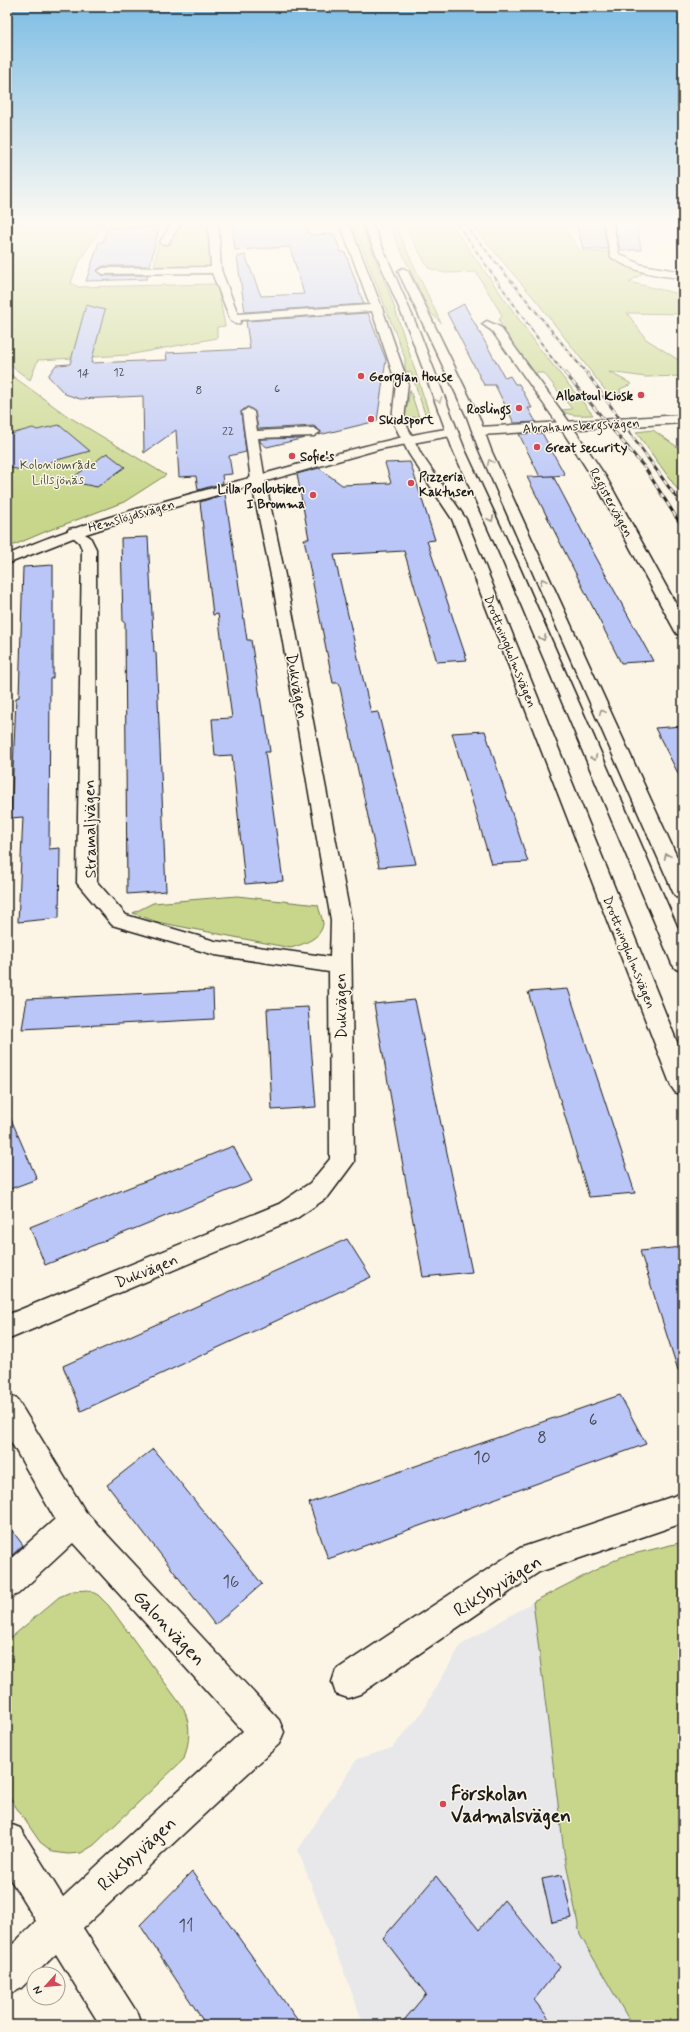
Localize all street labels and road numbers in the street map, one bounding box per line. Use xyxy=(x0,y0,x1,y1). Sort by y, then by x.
street label: Abrahamsbergsvägen xyxy=(522,415,640,440)
street label: Registervägen xyxy=(583,465,637,541)
street label: Hemslöjdsvägen xyxy=(86,496,177,537)
street label: Drottningholmsvägen xyxy=(478,593,540,711)
street label: Dukvägen xyxy=(280,652,313,721)
street label: Stramaljvägen xyxy=(79,779,102,879)
street label: Drottningholmsvägen xyxy=(597,894,659,1012)
street label: Dukvägen xyxy=(330,973,353,1039)
street label: Dukvägen xyxy=(112,1249,181,1293)
street label: Riksbyvägen xyxy=(449,1549,547,1624)
street label: Galonvägen xyxy=(126,1585,211,1672)
street label: Riksbyvägen xyxy=(92,1811,183,1898)

